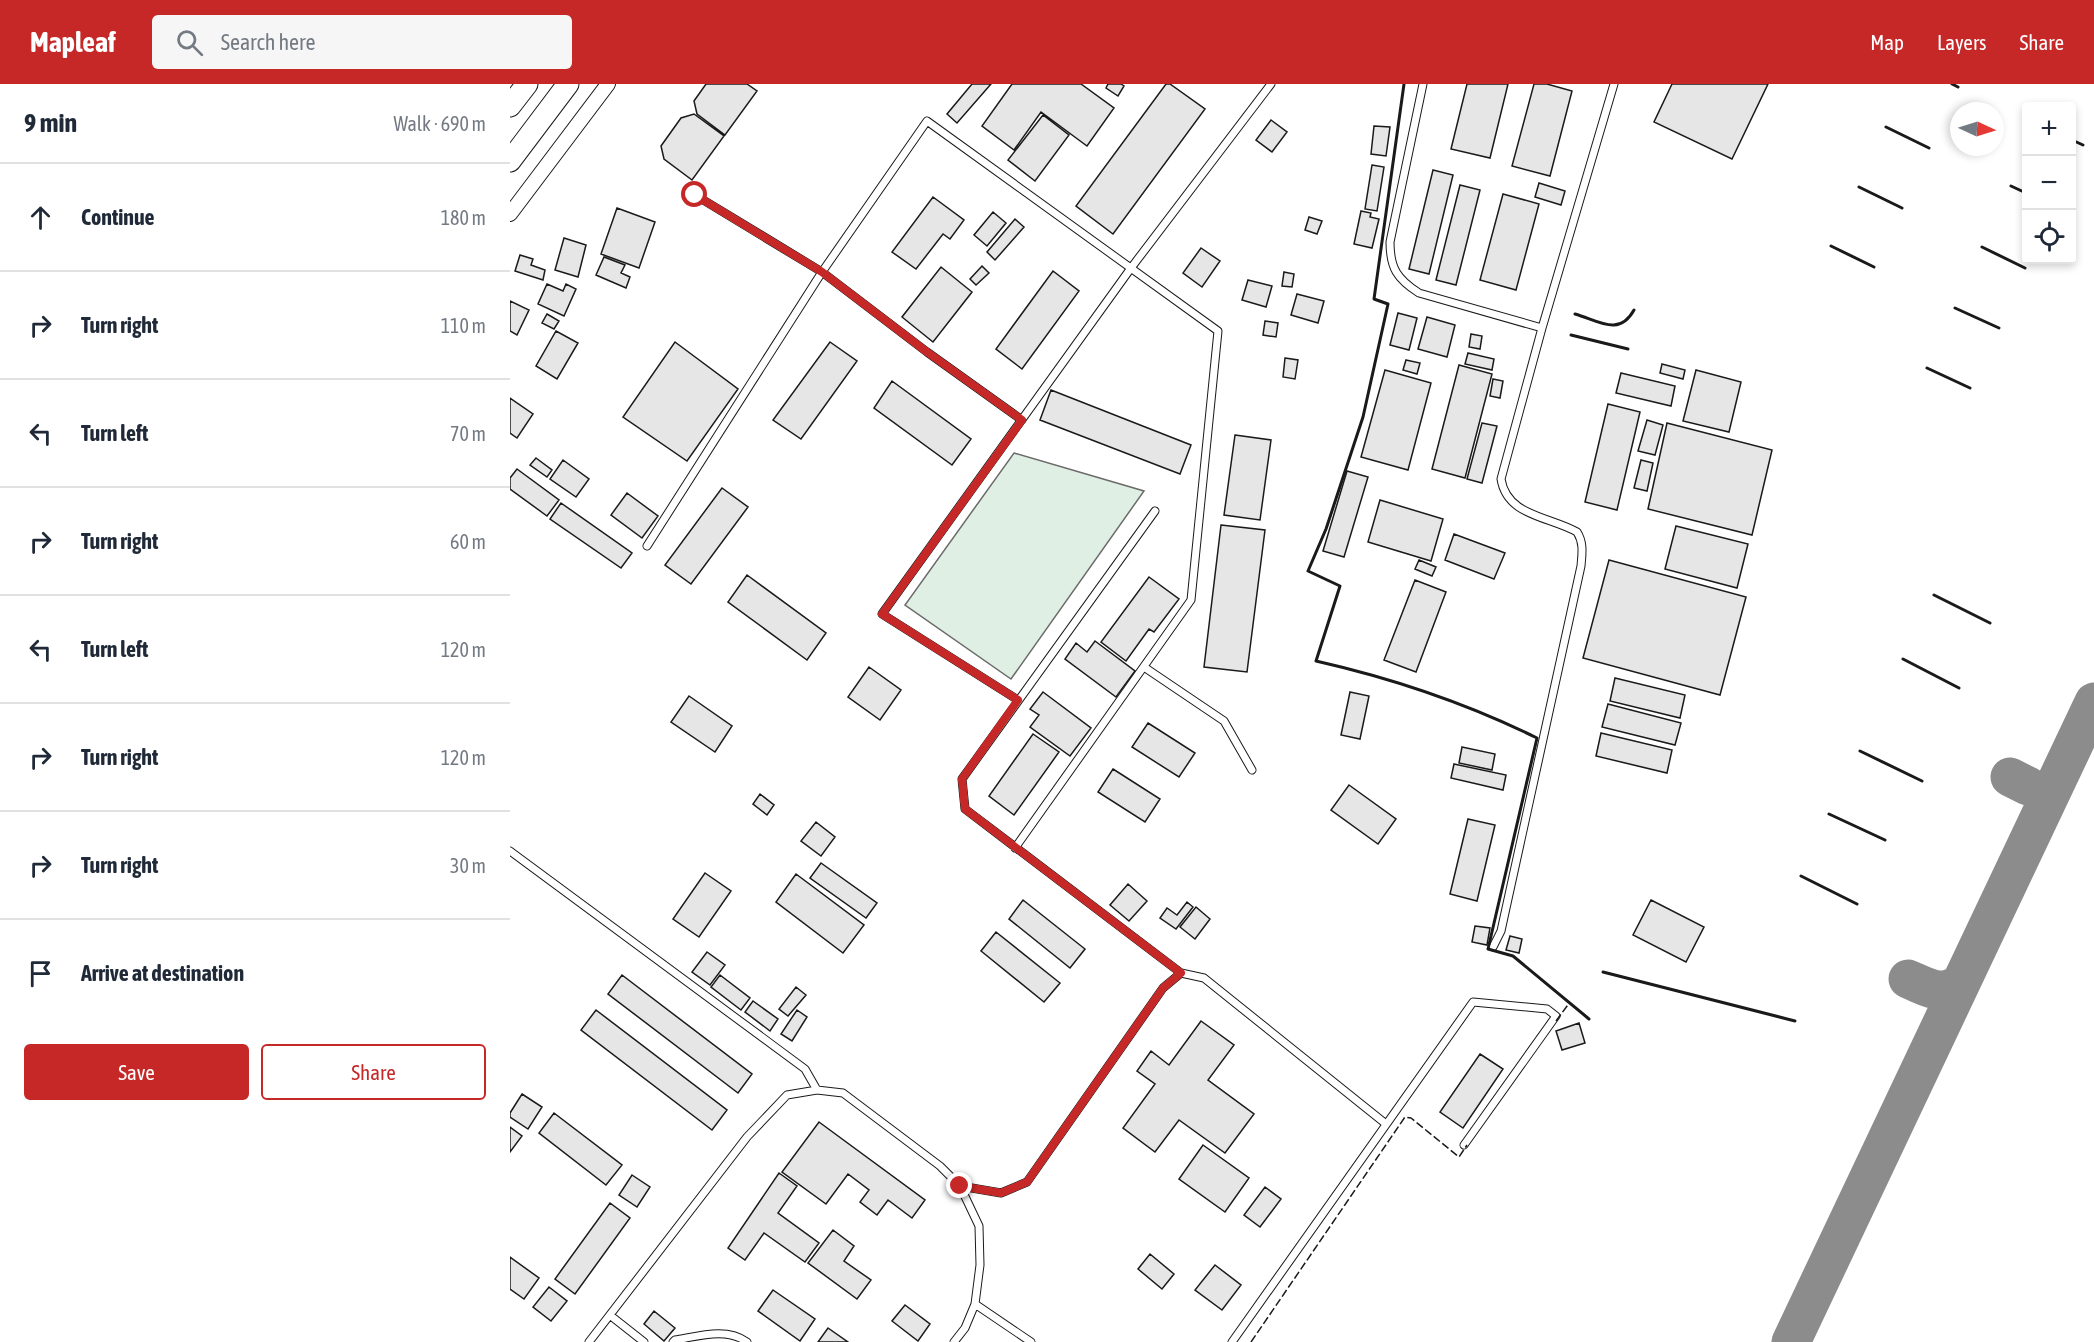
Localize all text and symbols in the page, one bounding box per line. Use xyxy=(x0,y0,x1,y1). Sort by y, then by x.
search box xyxy=(152,15,572,69)
text: Mapleaf xyxy=(30,26,116,58)
icon: search xyxy=(173,26,206,59)
text: Search here xyxy=(221,29,316,55)
text: Map xyxy=(1870,30,1904,54)
text: Layers xyxy=(1937,30,1987,54)
text: Share xyxy=(2020,30,2064,54)
north arrow xyxy=(1950,102,2004,156)
map controls xyxy=(2022,102,2076,264)
button: + xyxy=(2022,102,2076,156)
text: 9 min xyxy=(24,108,77,138)
text: Walk · 690 m xyxy=(394,112,486,135)
button: − xyxy=(2022,156,2076,210)
route start xyxy=(681,181,707,207)
icon: ahead xyxy=(24,201,57,234)
text: Continue xyxy=(81,204,155,230)
text: 180 m xyxy=(441,206,486,229)
button: locate xyxy=(2022,210,2076,264)
icon: right xyxy=(24,309,57,342)
text: Turn right xyxy=(81,312,158,338)
text: 110 m xyxy=(441,314,486,337)
icon: left xyxy=(24,417,57,450)
text: Turn left xyxy=(81,420,148,446)
text: 70 m xyxy=(450,422,486,445)
icon: right xyxy=(24,525,57,558)
text: Turn right xyxy=(81,528,158,554)
text: 60 m xyxy=(450,530,486,553)
icon: left xyxy=(24,633,57,666)
text: Turn left xyxy=(81,636,148,662)
text: 120 m xyxy=(441,638,486,661)
icon: right xyxy=(24,741,57,774)
text: Turn right xyxy=(81,744,158,770)
text: 120 m xyxy=(441,746,486,769)
icon: right xyxy=(24,849,57,882)
text: Turn right xyxy=(81,852,158,878)
text: 30 m xyxy=(450,854,486,877)
icon: arrive xyxy=(24,957,57,990)
text: Arrive at destination xyxy=(81,960,244,986)
button: Save xyxy=(24,1044,249,1100)
button: Share xyxy=(261,1044,486,1100)
route end xyxy=(946,1172,972,1198)

